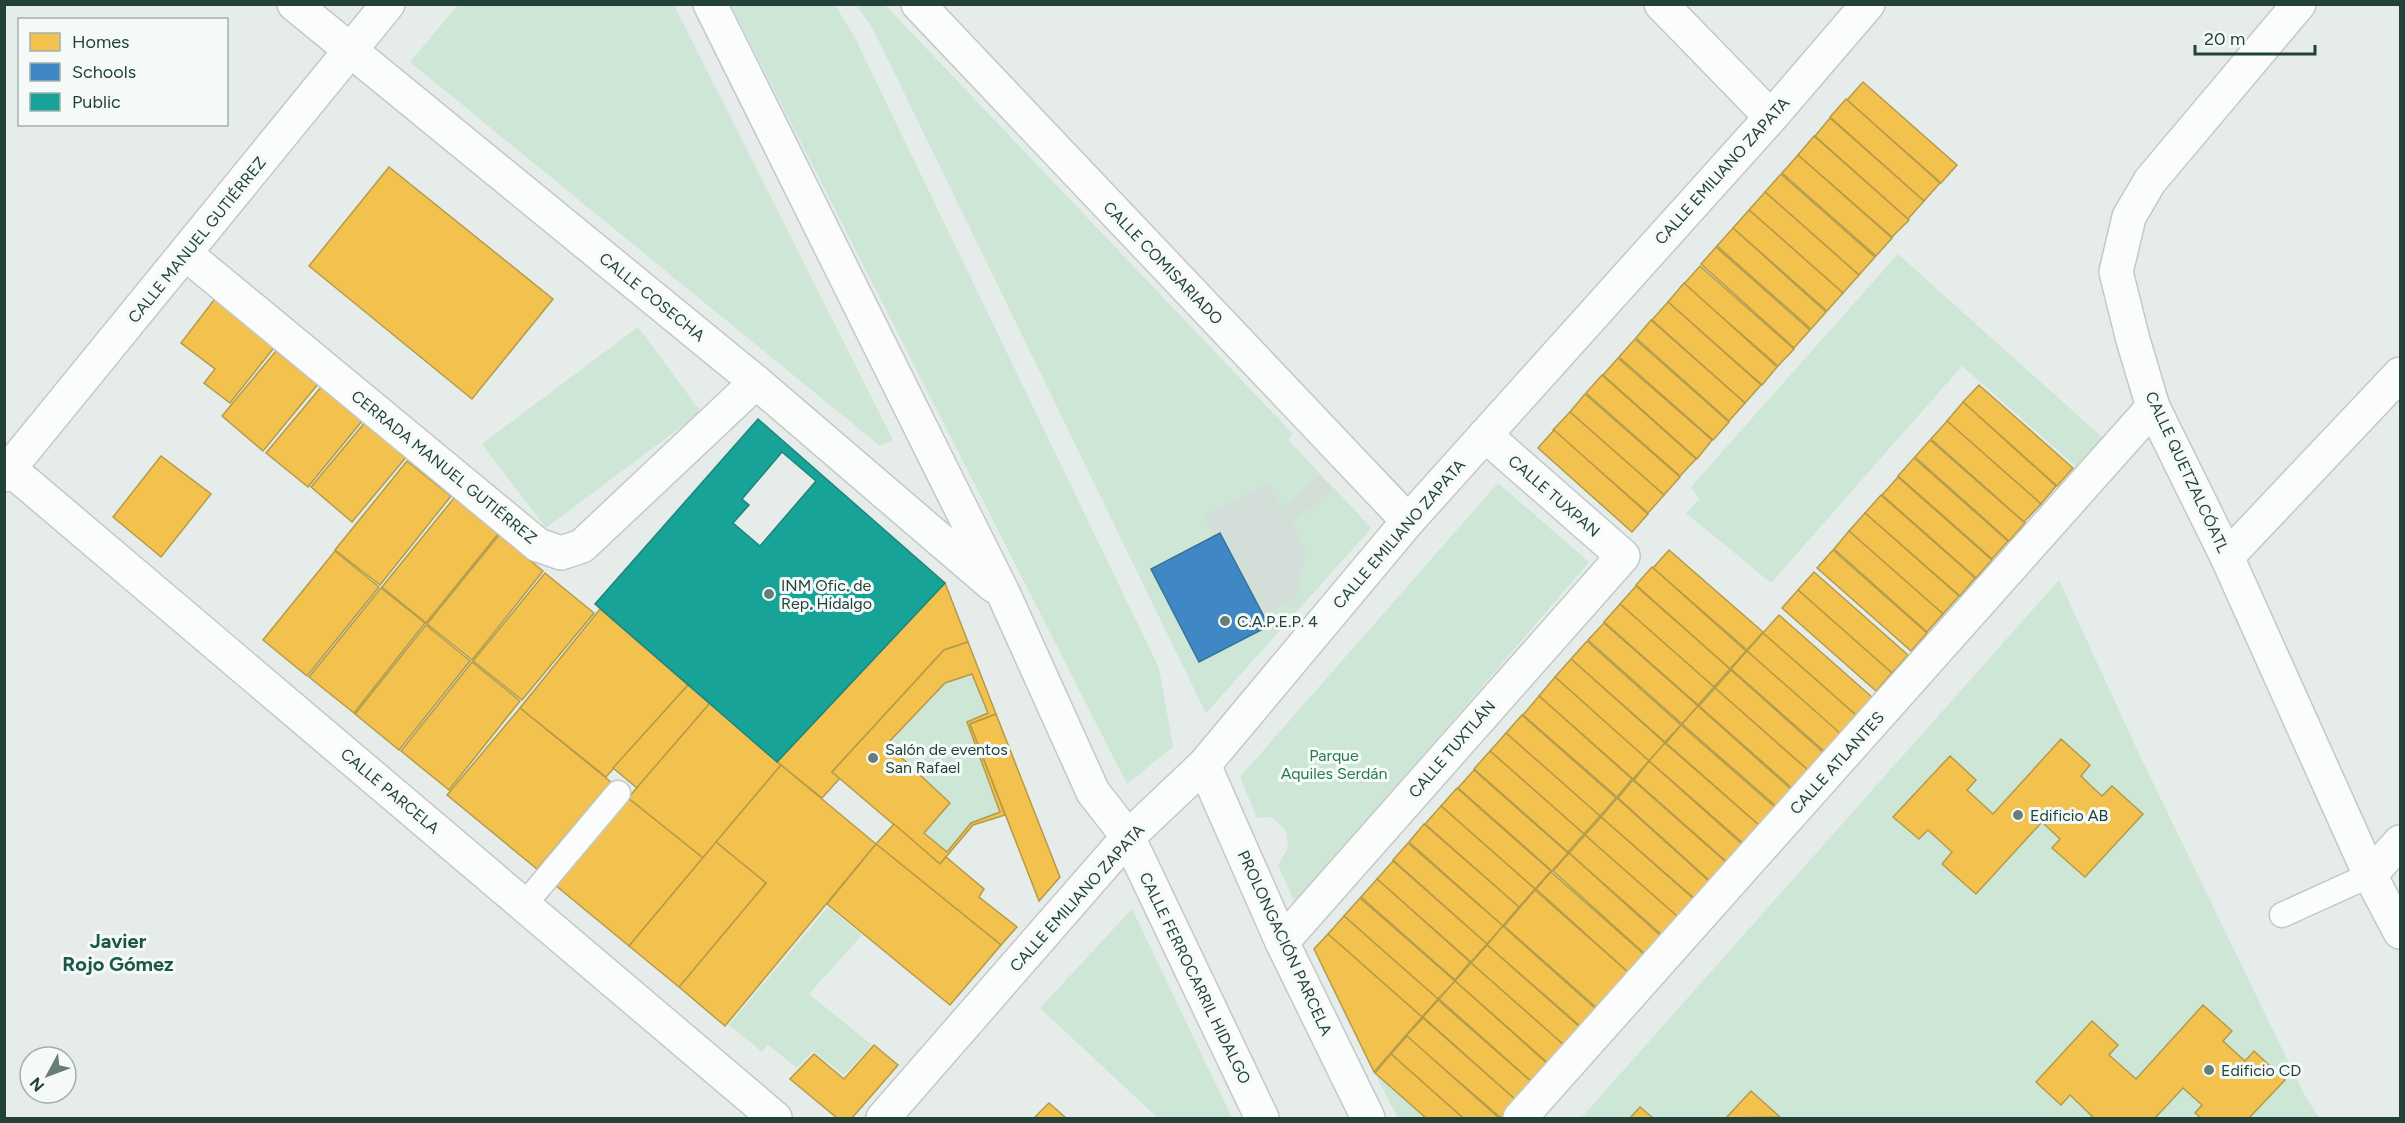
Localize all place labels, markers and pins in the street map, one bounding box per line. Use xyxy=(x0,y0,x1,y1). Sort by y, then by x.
place label: INM Ofic. de Rep. Hidalgo xyxy=(781,576,872,613)
marker: INM Ofic. de Rep. Hidalgo xyxy=(762,587,776,601)
place label: C.A.P.E.P. 4 xyxy=(1237,612,1318,631)
marker: C.A.P.E.P. 4 xyxy=(1218,614,1232,628)
place label: Salón de eventos San Rafael xyxy=(885,740,1008,777)
marker: Salón de eventos San Rafael xyxy=(866,751,880,765)
place label: Edificio AB xyxy=(2030,806,2109,825)
marker: Edificio AB xyxy=(2011,808,2025,822)
place label: Edificio CD xyxy=(2221,1061,2301,1080)
marker: Edificio CD xyxy=(2202,1063,2216,1077)

